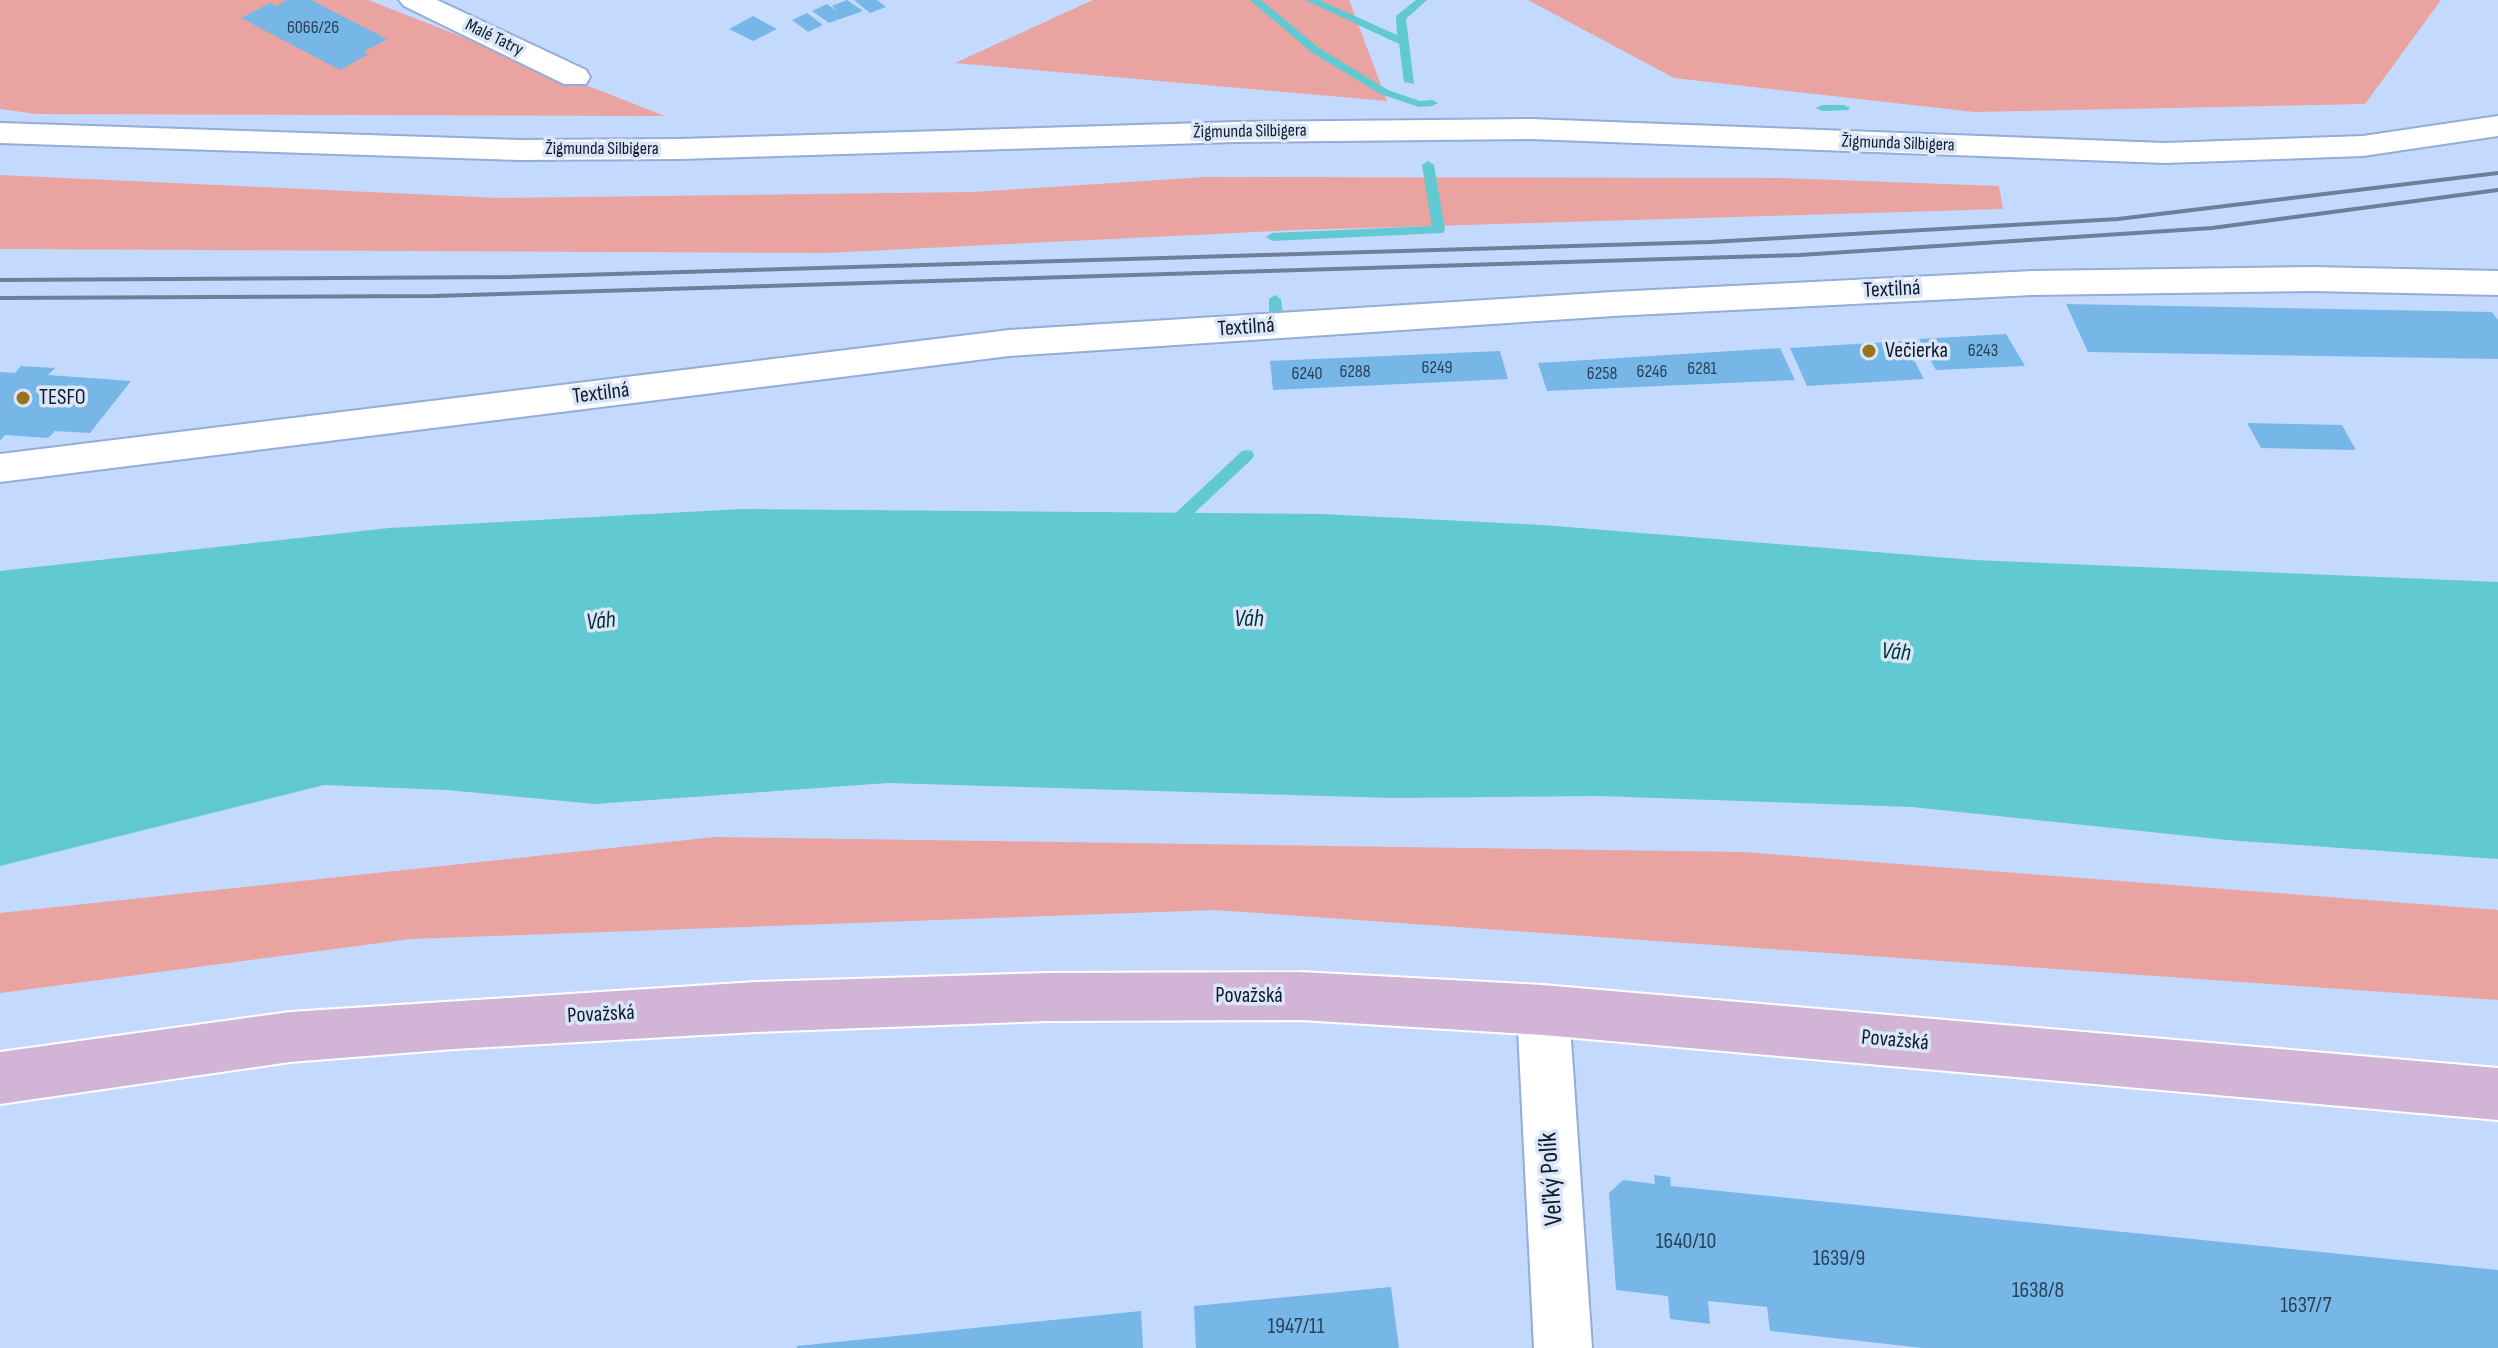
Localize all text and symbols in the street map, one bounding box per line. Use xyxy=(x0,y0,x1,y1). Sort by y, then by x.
street label: Malé Tatry xyxy=(461,15,527,61)
house number: 6066/26 xyxy=(287,17,339,39)
street label: Žigmunda Silbigera xyxy=(1193,120,1307,144)
street label: Žigmunda Silbigera xyxy=(1841,131,1955,157)
street label: Žigmunda Silbigera xyxy=(545,138,659,160)
street label: Textilná xyxy=(1863,275,1921,305)
street label: Textilná xyxy=(1217,313,1275,343)
place label: Večierka xyxy=(1885,338,1948,364)
house number: 6243 xyxy=(1968,340,1998,362)
marker: Večierka xyxy=(1860,342,1878,360)
house number: 6249 xyxy=(1422,357,1452,379)
house number: 6281 xyxy=(1687,358,1717,380)
house number: 6288 xyxy=(1339,361,1371,383)
house number: 6246 xyxy=(1637,361,1667,383)
house number: 6240 xyxy=(1292,363,1322,385)
house number: 6258 xyxy=(1587,363,1617,385)
street label: Textilná xyxy=(571,377,631,411)
place label: TESFO xyxy=(39,385,86,411)
marker: TESFO xyxy=(14,389,32,407)
water label: Váh xyxy=(585,606,617,638)
water label: Váh xyxy=(1234,606,1264,634)
water label: Váh xyxy=(1880,637,1912,669)
street label: Považská xyxy=(1215,983,1283,1009)
street label: Považská xyxy=(567,1000,635,1030)
street label: Považská xyxy=(1860,1025,1930,1057)
street label: Veľký Polík xyxy=(1533,1131,1571,1227)
house number: 1640/10 xyxy=(1656,1229,1716,1255)
house number: 1639/9 xyxy=(1813,1246,1865,1272)
house number: 1638/8 xyxy=(2012,1278,2064,1304)
house number: 1637/7 xyxy=(2280,1293,2332,1319)
house number: 1947/11 xyxy=(1268,1314,1324,1340)

